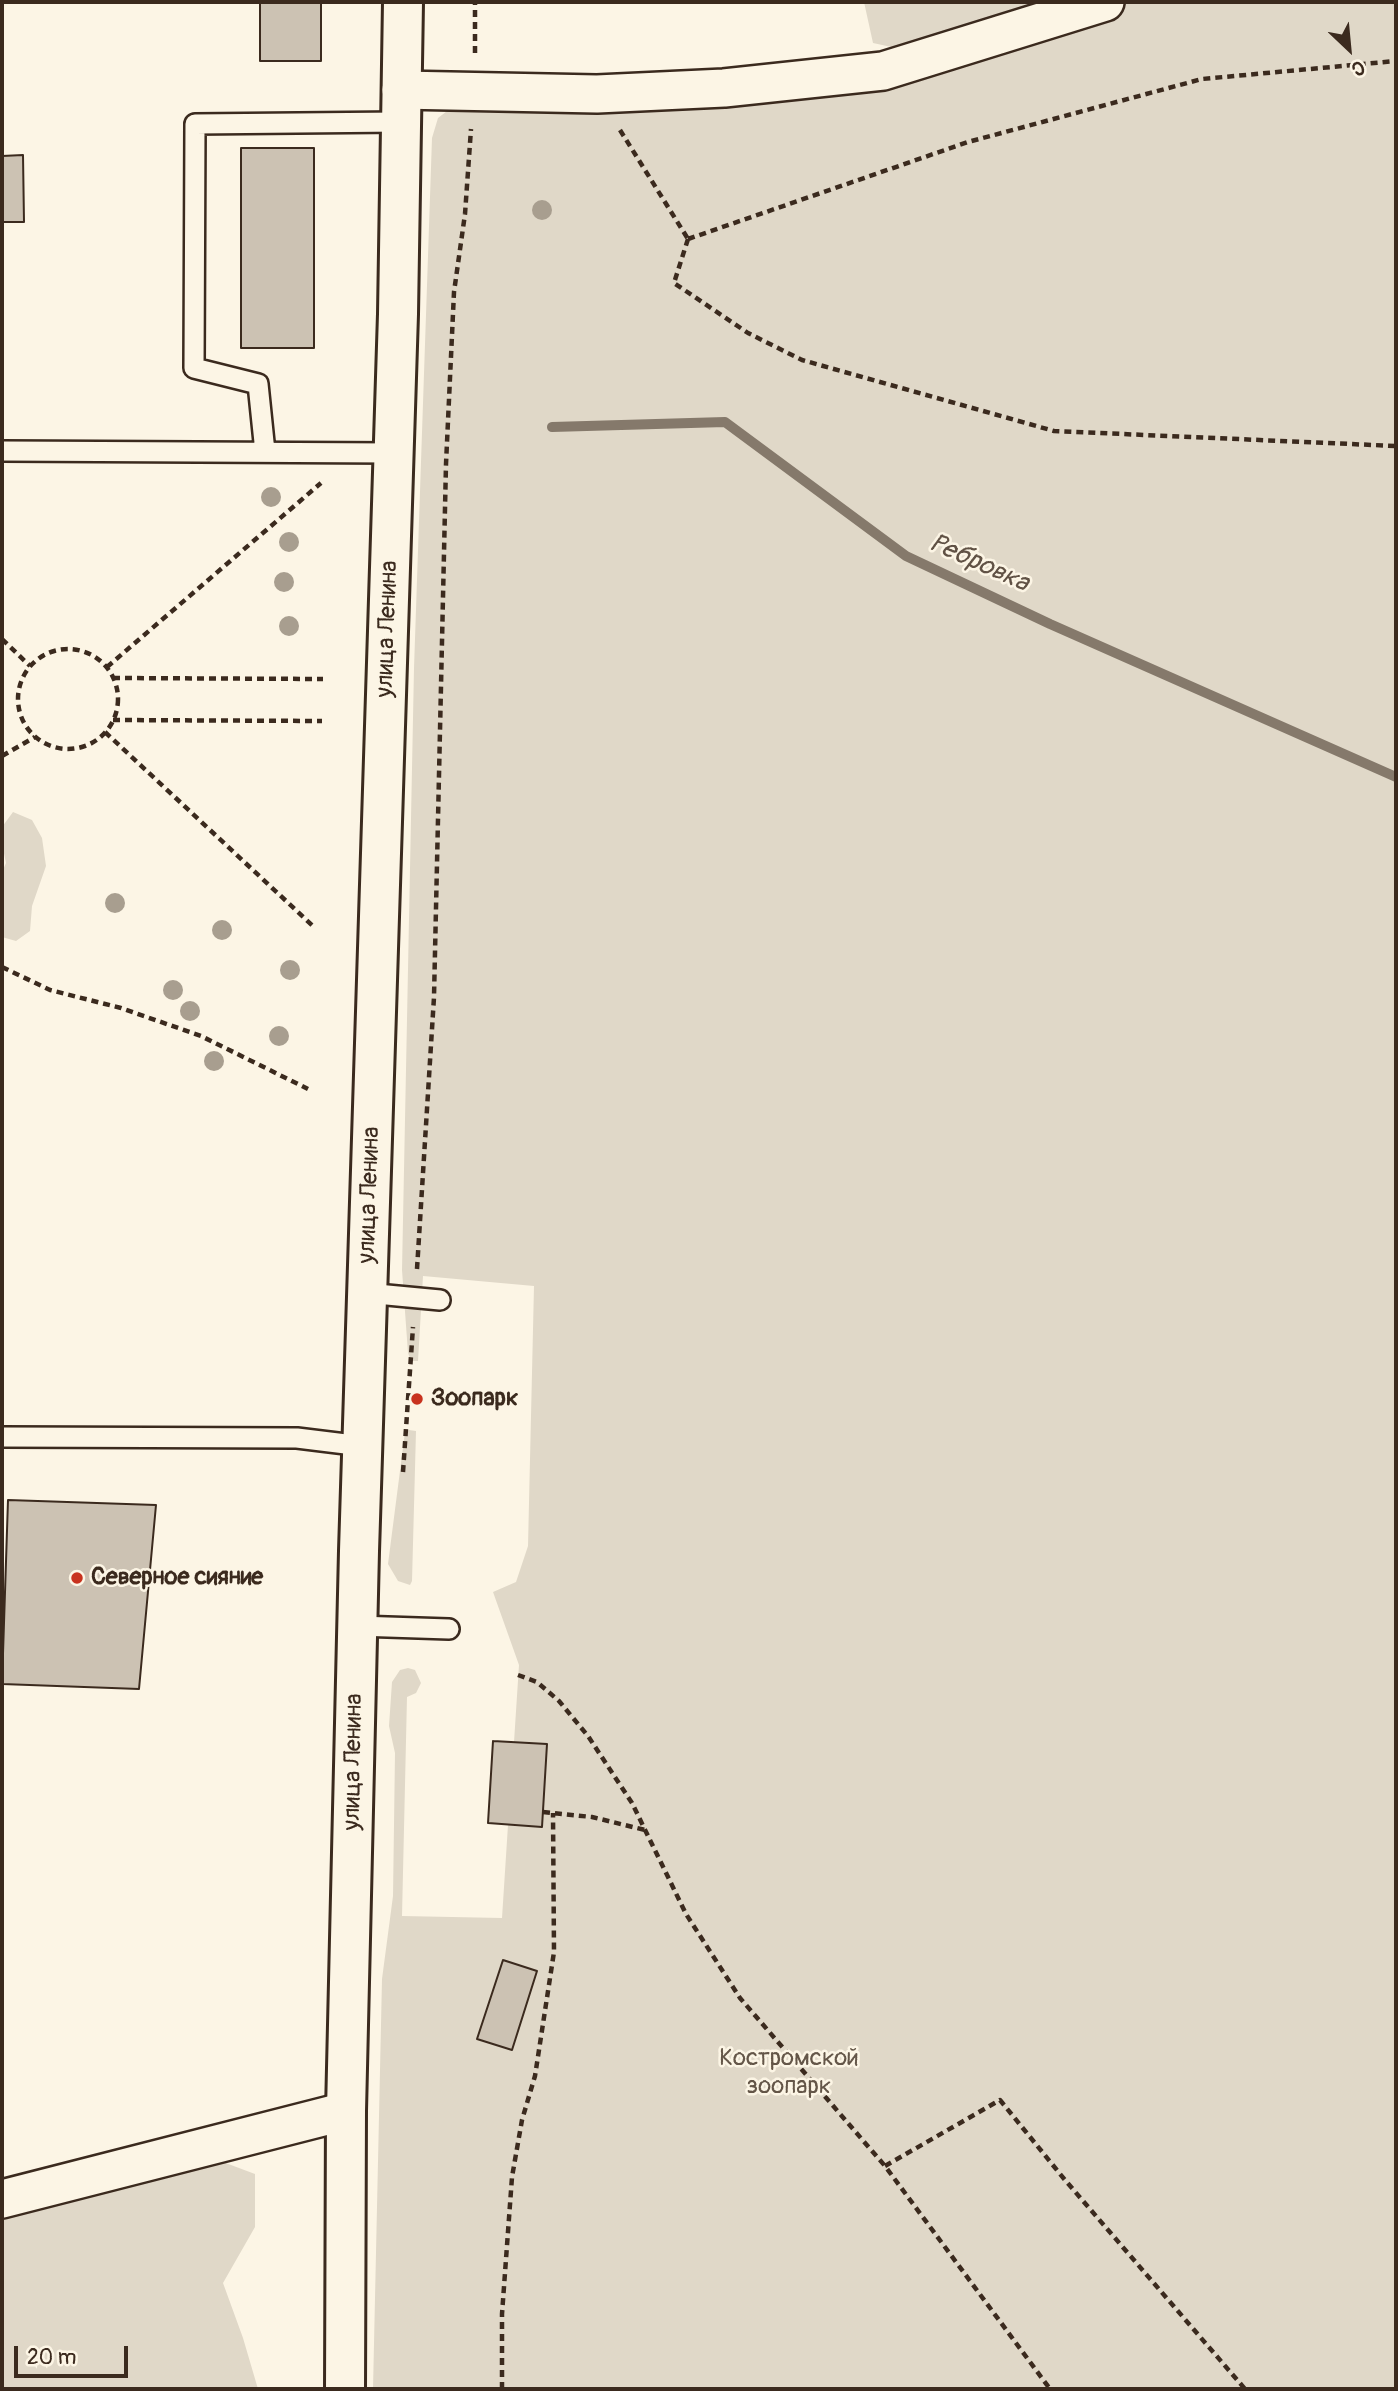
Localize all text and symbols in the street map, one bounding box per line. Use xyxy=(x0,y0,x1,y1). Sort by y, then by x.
north arrow xyxy=(1314,14,1384,84)
text: С xyxy=(1348,55,1369,81)
water label: Ребровка xyxy=(925,528,1033,600)
street label: улица Ленина xyxy=(371,560,405,698)
street label: улица Ленина xyxy=(353,1126,387,1264)
place label: Зоопарк xyxy=(431,1385,518,1413)
marker: Зоопарк xyxy=(409,1391,425,1407)
place label: Северное сияние xyxy=(91,1564,263,1592)
marker: Северное сияние xyxy=(69,1570,85,1586)
street label: улица Ленина xyxy=(338,1693,370,1831)
park label: Костромской зоопарк xyxy=(719,2045,859,2101)
scale bar xyxy=(18,2332,131,2376)
text: 20 m xyxy=(27,2344,76,2371)

